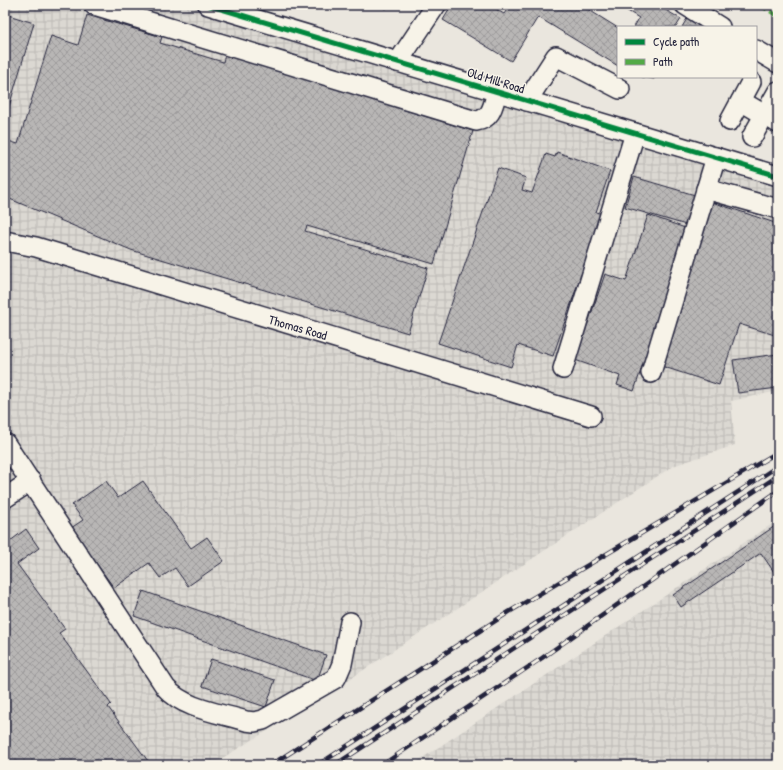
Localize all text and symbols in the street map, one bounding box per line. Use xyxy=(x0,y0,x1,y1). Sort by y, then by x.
legend xyxy=(617,26,757,78)
text: Cycle path xyxy=(653,33,699,50)
text: Path xyxy=(653,53,673,70)
street label: Old Mill Road xyxy=(465,63,527,97)
street label: Thomas Road xyxy=(267,310,329,344)

